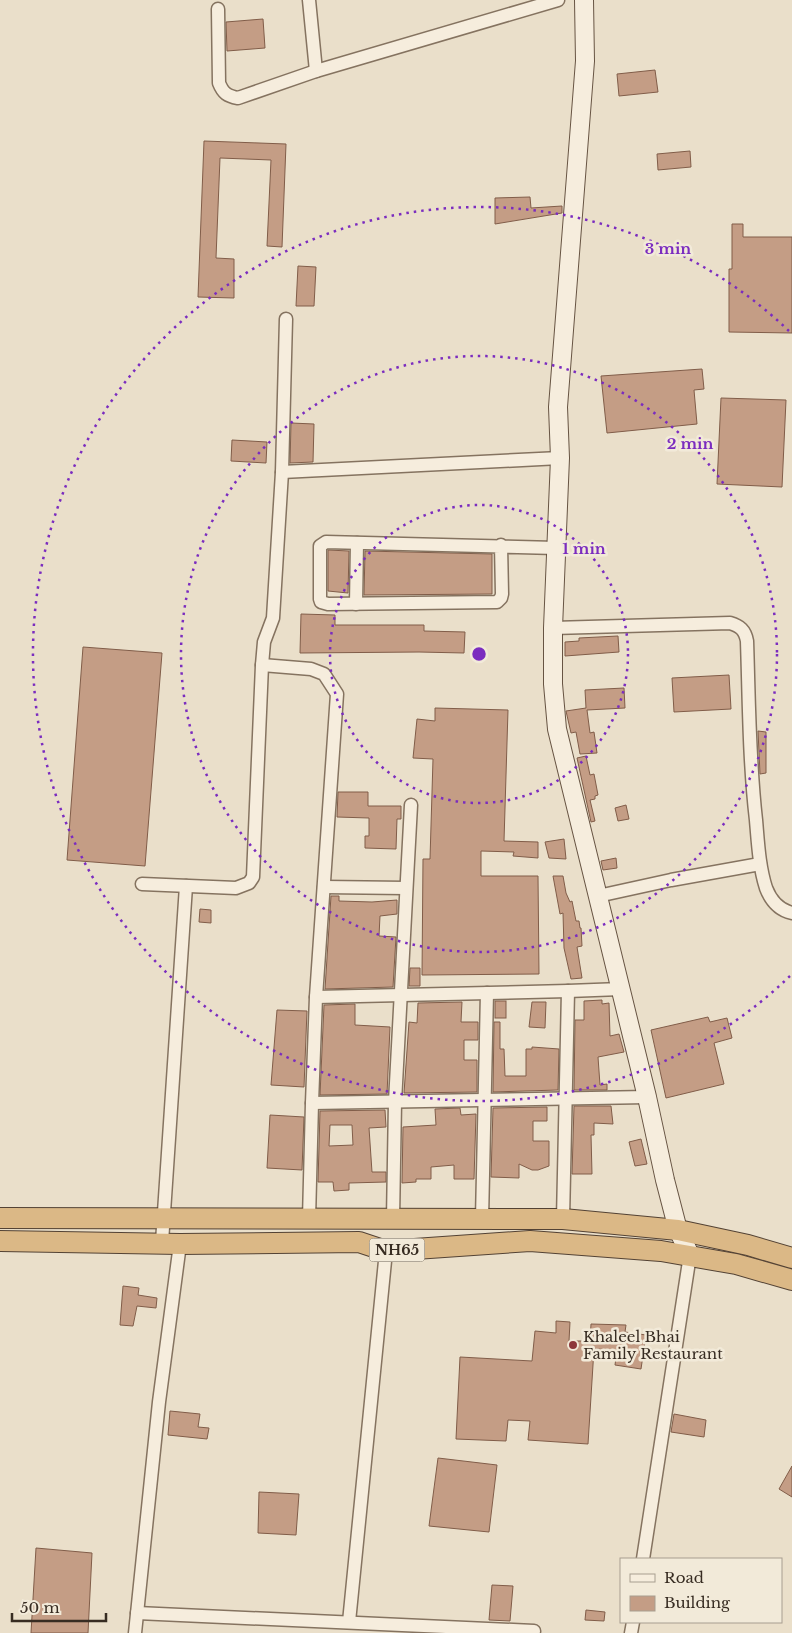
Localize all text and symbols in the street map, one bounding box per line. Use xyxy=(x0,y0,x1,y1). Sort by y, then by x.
text: 3 min xyxy=(645,239,691,258)
text: 2 min xyxy=(667,434,713,453)
text: 1 min xyxy=(562,539,606,558)
centre of rings xyxy=(470,645,488,663)
road number: NH65 xyxy=(370,1238,424,1262)
place label: Khaleel Bhai Family Restaurant xyxy=(583,1327,723,1363)
marker: Khaleel Bhai Family Restaurant xyxy=(567,1339,579,1351)
legend xyxy=(620,1558,782,1623)
text: Road xyxy=(664,1568,704,1587)
scale bar xyxy=(12,1590,106,1622)
text: Building xyxy=(664,1593,731,1612)
text: 50 m xyxy=(20,1598,60,1617)

